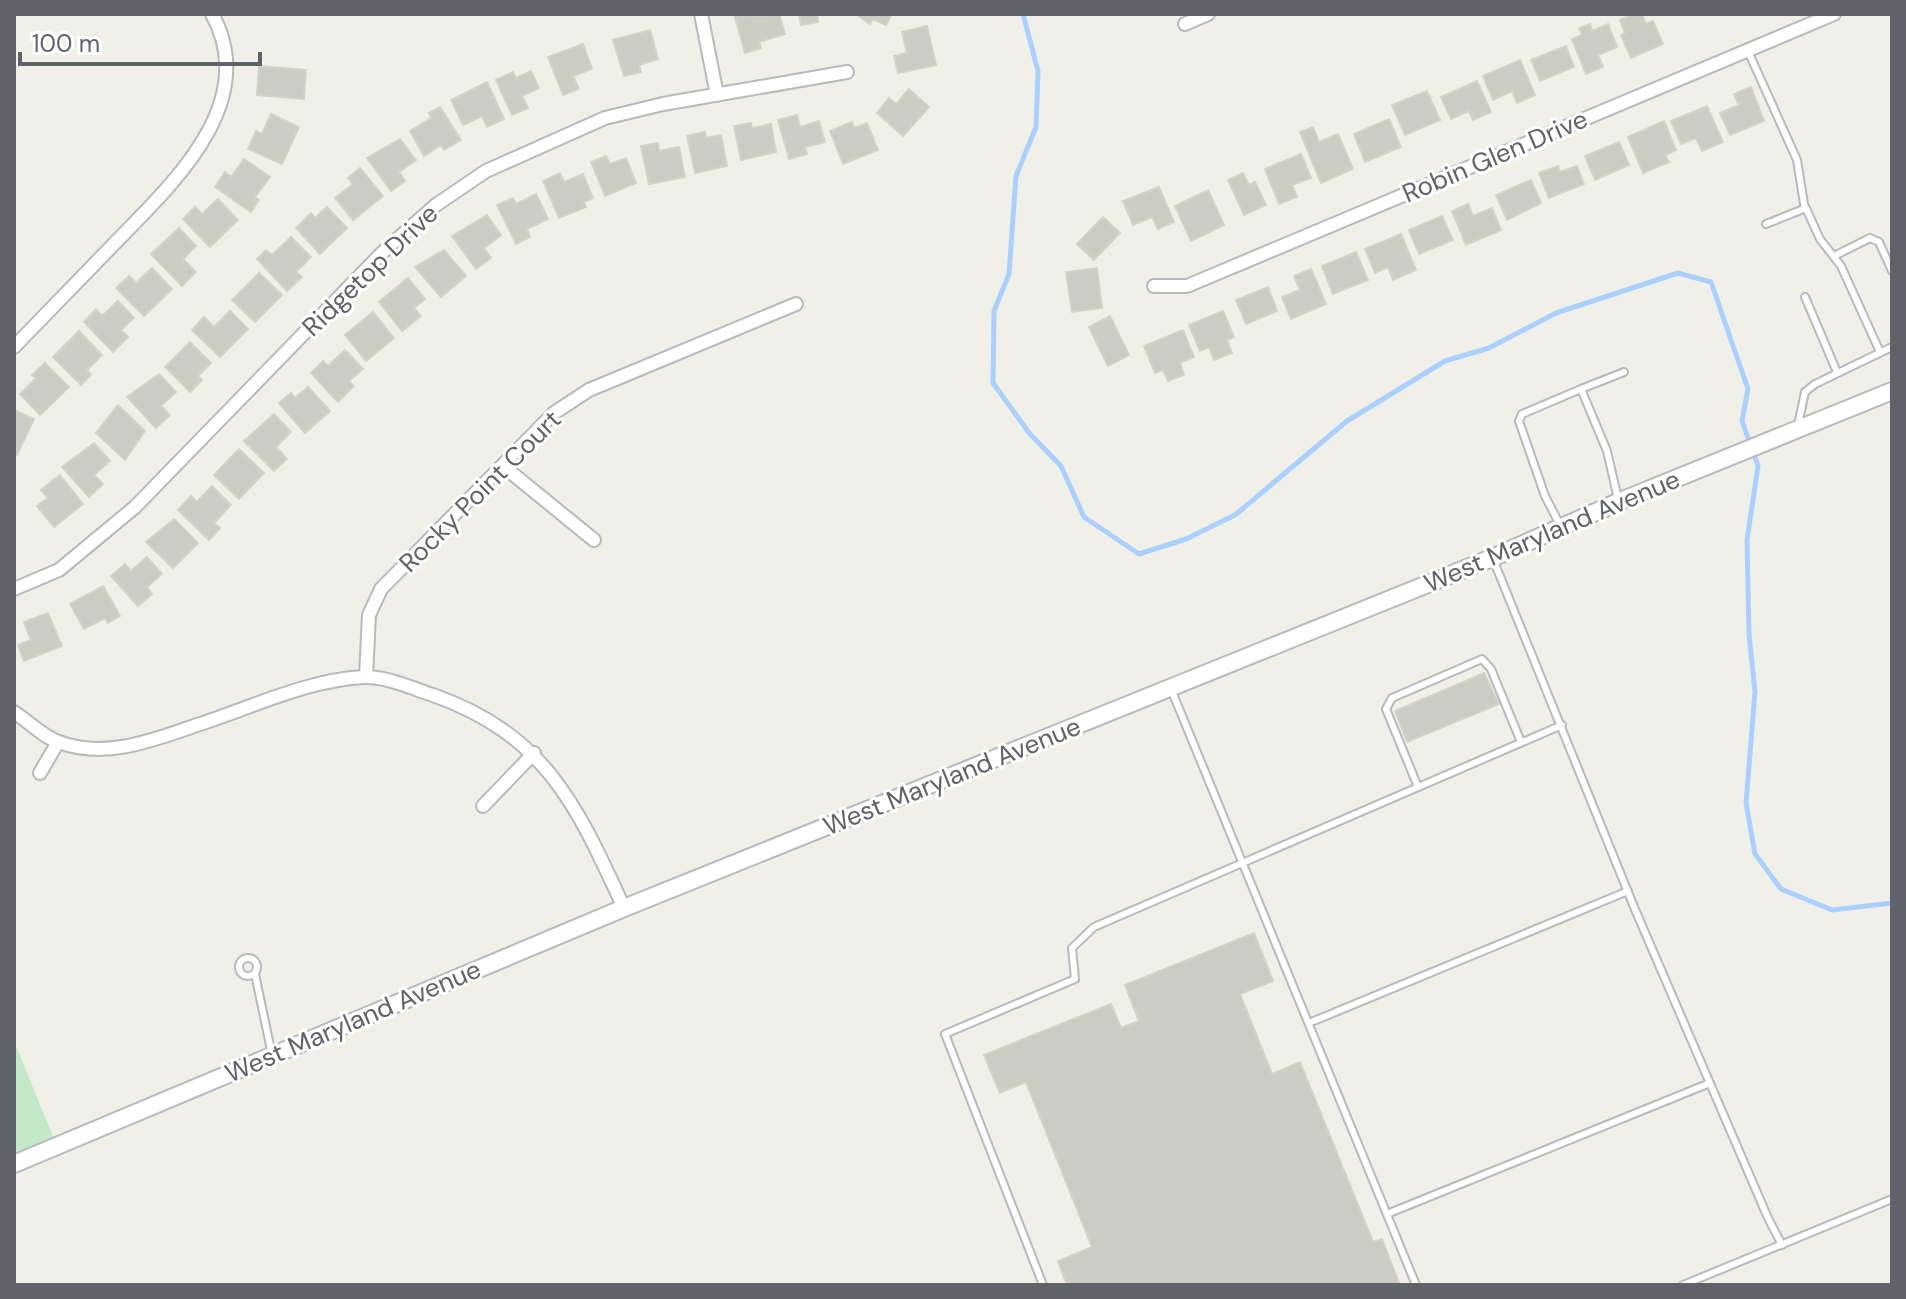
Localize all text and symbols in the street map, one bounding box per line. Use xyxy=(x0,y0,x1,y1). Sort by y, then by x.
scale bar xyxy=(20,16,260,66)
text: 100 m xyxy=(32,28,100,59)
street label: Robin Glen Drive xyxy=(1397,102,1593,210)
street label: Ridgetop Drive xyxy=(295,197,445,343)
street label: Rocky Point Court xyxy=(392,403,568,579)
street label: West Maryland Avenue xyxy=(1419,462,1685,600)
street label: West Maryland Avenue xyxy=(818,709,1086,843)
street label: West Maryland Avenue xyxy=(220,952,486,1090)

